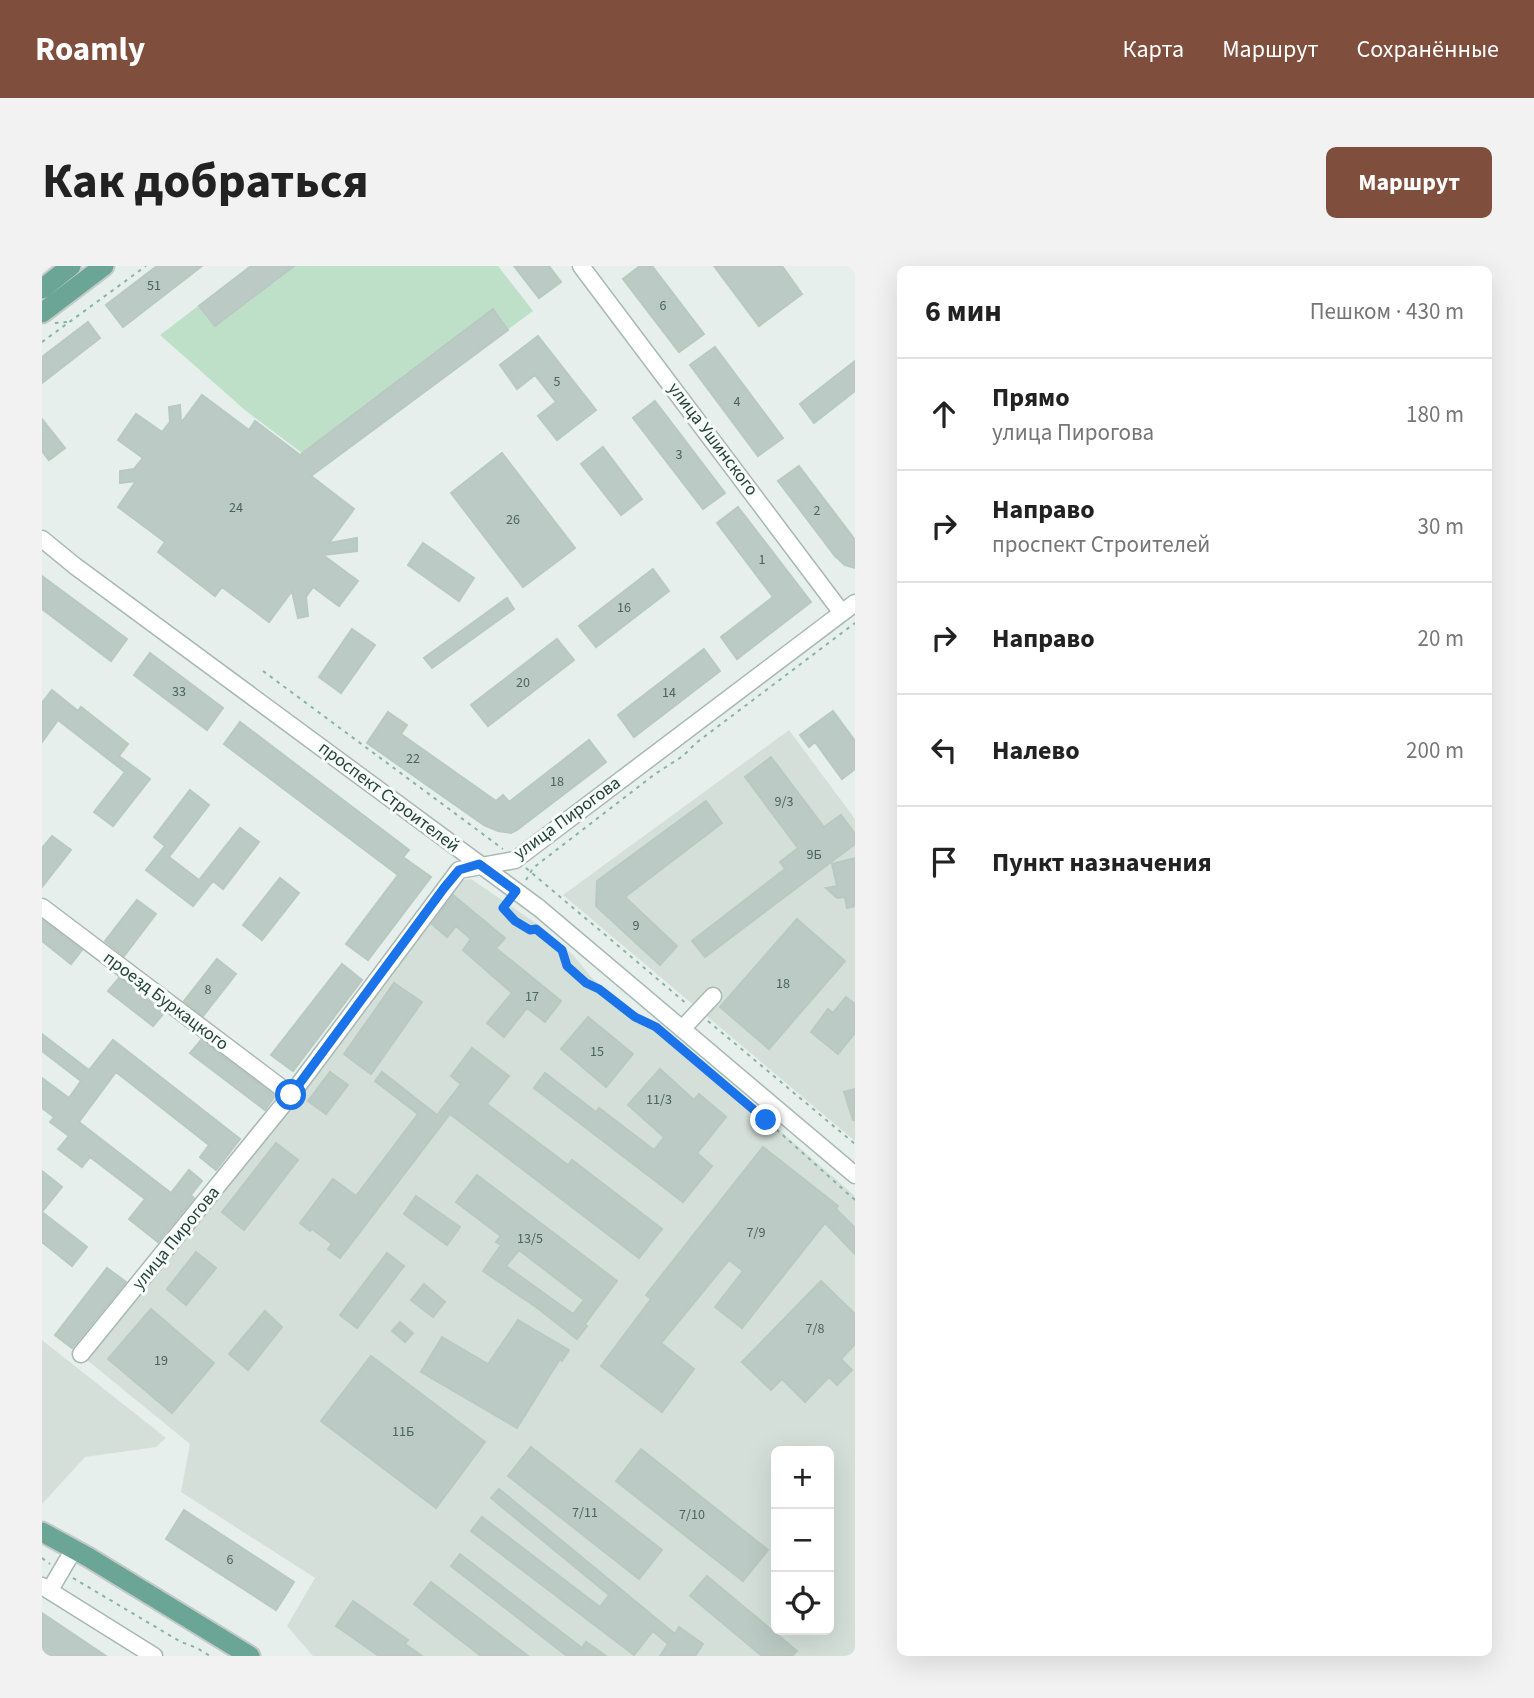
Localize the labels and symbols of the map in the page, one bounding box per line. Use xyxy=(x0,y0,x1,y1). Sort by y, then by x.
house number: 51 xyxy=(147,276,161,296)
house number: 6 xyxy=(660,296,667,316)
house number: 5 xyxy=(554,372,561,392)
street label: улица Ушинского xyxy=(662,377,764,501)
house number: 4 xyxy=(734,392,741,412)
house number: 3 xyxy=(676,445,683,465)
house number: 24 xyxy=(229,498,243,518)
house number: 2 xyxy=(814,501,821,521)
house number: 26 xyxy=(506,510,520,530)
house number: 1 xyxy=(759,550,766,570)
house number: 16 xyxy=(617,598,631,618)
house number: 20 xyxy=(516,673,530,693)
house number: 33 xyxy=(172,682,186,702)
house number: 14 xyxy=(662,683,676,703)
street label: проспект Строителей xyxy=(313,736,465,858)
house number: 22 xyxy=(406,749,420,769)
street label: улица Пирогова xyxy=(508,771,626,865)
house number: 18 xyxy=(550,772,564,792)
house number: 9/3 xyxy=(775,792,793,812)
house number: 9Б xyxy=(806,845,822,865)
house number: 9 xyxy=(633,916,640,936)
street label: проезд Буркацкого xyxy=(98,946,234,1056)
house number: 18 xyxy=(776,974,790,994)
house number: 8 xyxy=(205,980,212,1000)
house number: 17 xyxy=(525,987,539,1007)
house number: 15 xyxy=(590,1042,604,1062)
route start xyxy=(275,1079,306,1110)
house number: 11/3 xyxy=(646,1090,672,1110)
route end xyxy=(750,1104,781,1135)
street label: улица Пирогова xyxy=(126,1181,226,1295)
house number: 7/9 xyxy=(747,1223,765,1243)
house number: 13/5 xyxy=(517,1229,543,1249)
house number: 7/8 xyxy=(806,1319,824,1339)
house number: 19 xyxy=(154,1351,168,1371)
house number: 11Б xyxy=(392,1422,414,1442)
house number: 7/11 xyxy=(572,1503,598,1523)
house number: 7/10 xyxy=(679,1505,705,1525)
house number: 6 xyxy=(227,1550,234,1570)

